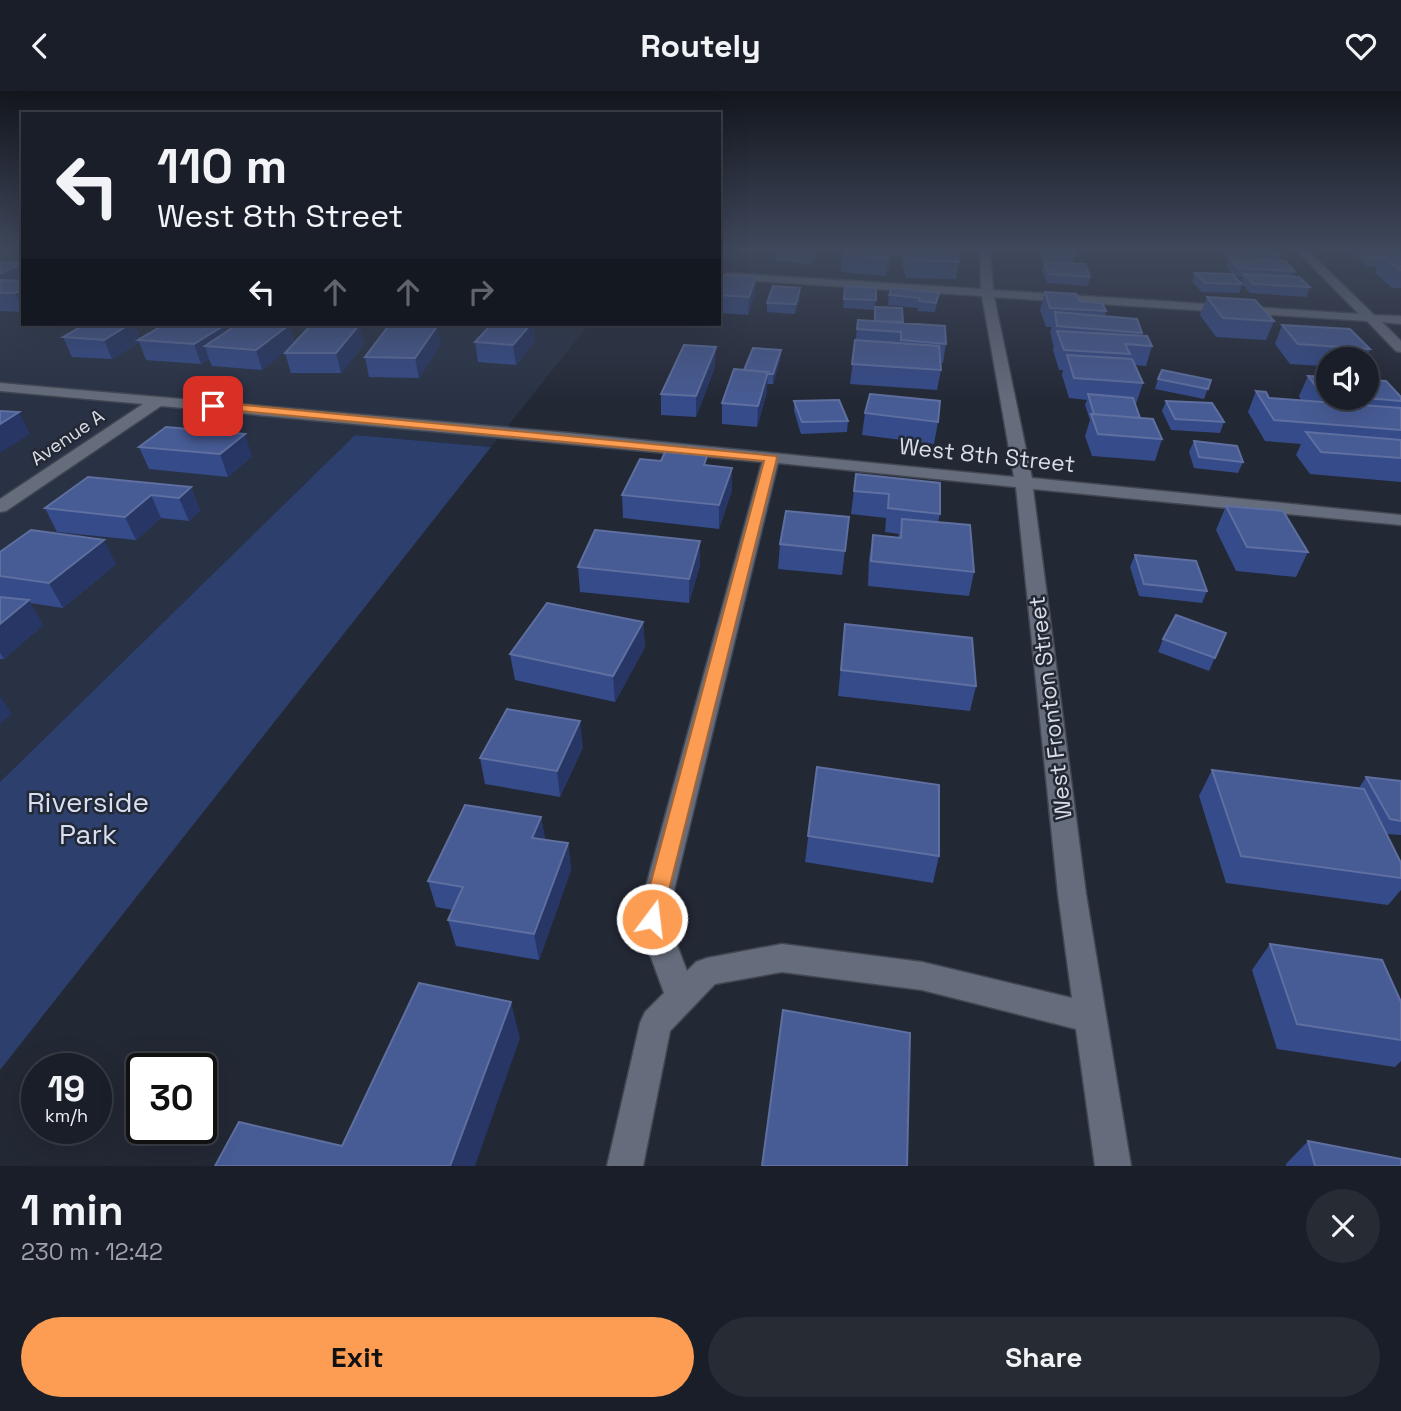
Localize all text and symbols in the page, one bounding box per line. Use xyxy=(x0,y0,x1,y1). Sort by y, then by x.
text: Routely xyxy=(640,26,761,66)
icon: back xyxy=(21,27,59,65)
icon: heart xyxy=(1342,27,1380,65)
text: 110 m xyxy=(157,135,287,197)
icon: left xyxy=(42,140,133,231)
text: West 8th Street xyxy=(157,196,403,236)
icon: left xyxy=(243,273,281,311)
icon: ahead xyxy=(316,273,354,311)
icon: ahead xyxy=(389,273,427,311)
icon: right xyxy=(462,273,500,311)
map controls xyxy=(1316,347,1379,410)
button: sound xyxy=(1316,347,1379,410)
pin xyxy=(183,376,243,436)
icon: arrive xyxy=(194,387,232,425)
street label: Avenue A xyxy=(26,404,109,471)
street label: West 8th Street xyxy=(897,431,1077,479)
street label: West Fronton Street xyxy=(1021,594,1079,822)
park label: Riverside Park xyxy=(27,784,149,852)
position arrow xyxy=(615,882,689,956)
speed limit sign: 30 xyxy=(126,1053,217,1144)
text: 19 xyxy=(48,1067,85,1111)
text: km/h xyxy=(45,1104,88,1127)
text: 1 min xyxy=(21,1184,124,1237)
button: close xyxy=(1306,1189,1380,1263)
text: 230 m · 12:42 xyxy=(21,1237,163,1267)
button: Exit xyxy=(21,1317,694,1397)
button: Share xyxy=(708,1317,1380,1397)

